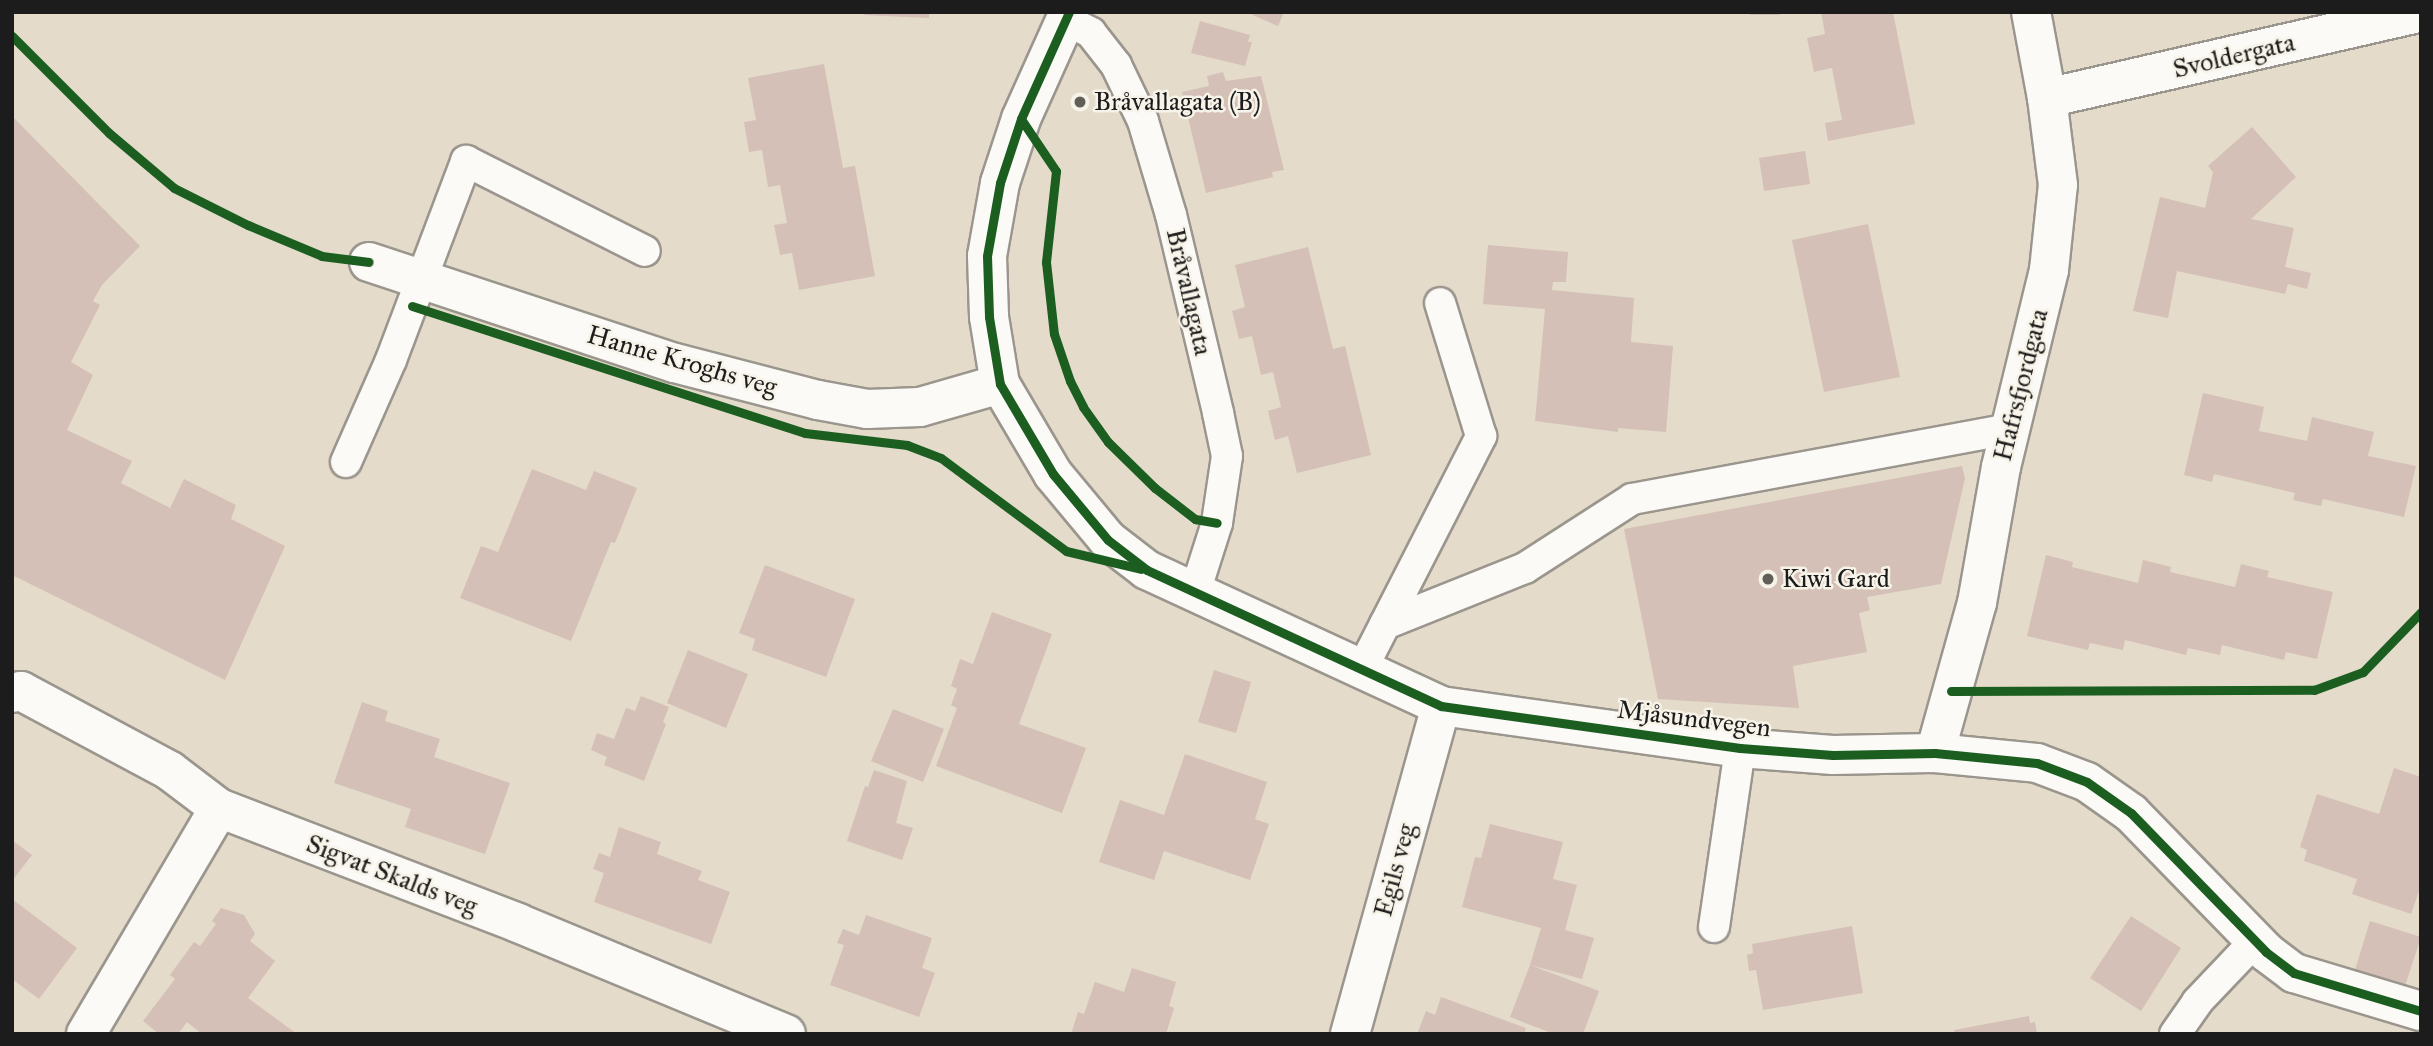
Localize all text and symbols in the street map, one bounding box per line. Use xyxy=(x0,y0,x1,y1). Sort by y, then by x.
street label: Svoldergata xyxy=(2170,27,2298,85)
place label: Bråvallagata (B) xyxy=(1094,86,1261,118)
marker: Bråvallagata (B) xyxy=(1072,94,1088,110)
street label: Bråvallagata xyxy=(1159,225,1219,359)
street label: Hafrsfjordgata xyxy=(1987,306,2055,464)
street label: Hanne Kroghs veg xyxy=(583,319,781,403)
place label: Kiwi Gard xyxy=(1782,563,1890,595)
marker: Kiwi Gard xyxy=(1760,571,1776,587)
street label: Mjåsundvegen xyxy=(1615,694,1773,744)
street label: Egils veg xyxy=(1368,820,1422,920)
street label: Sigvat Skalds veg xyxy=(302,828,482,922)

